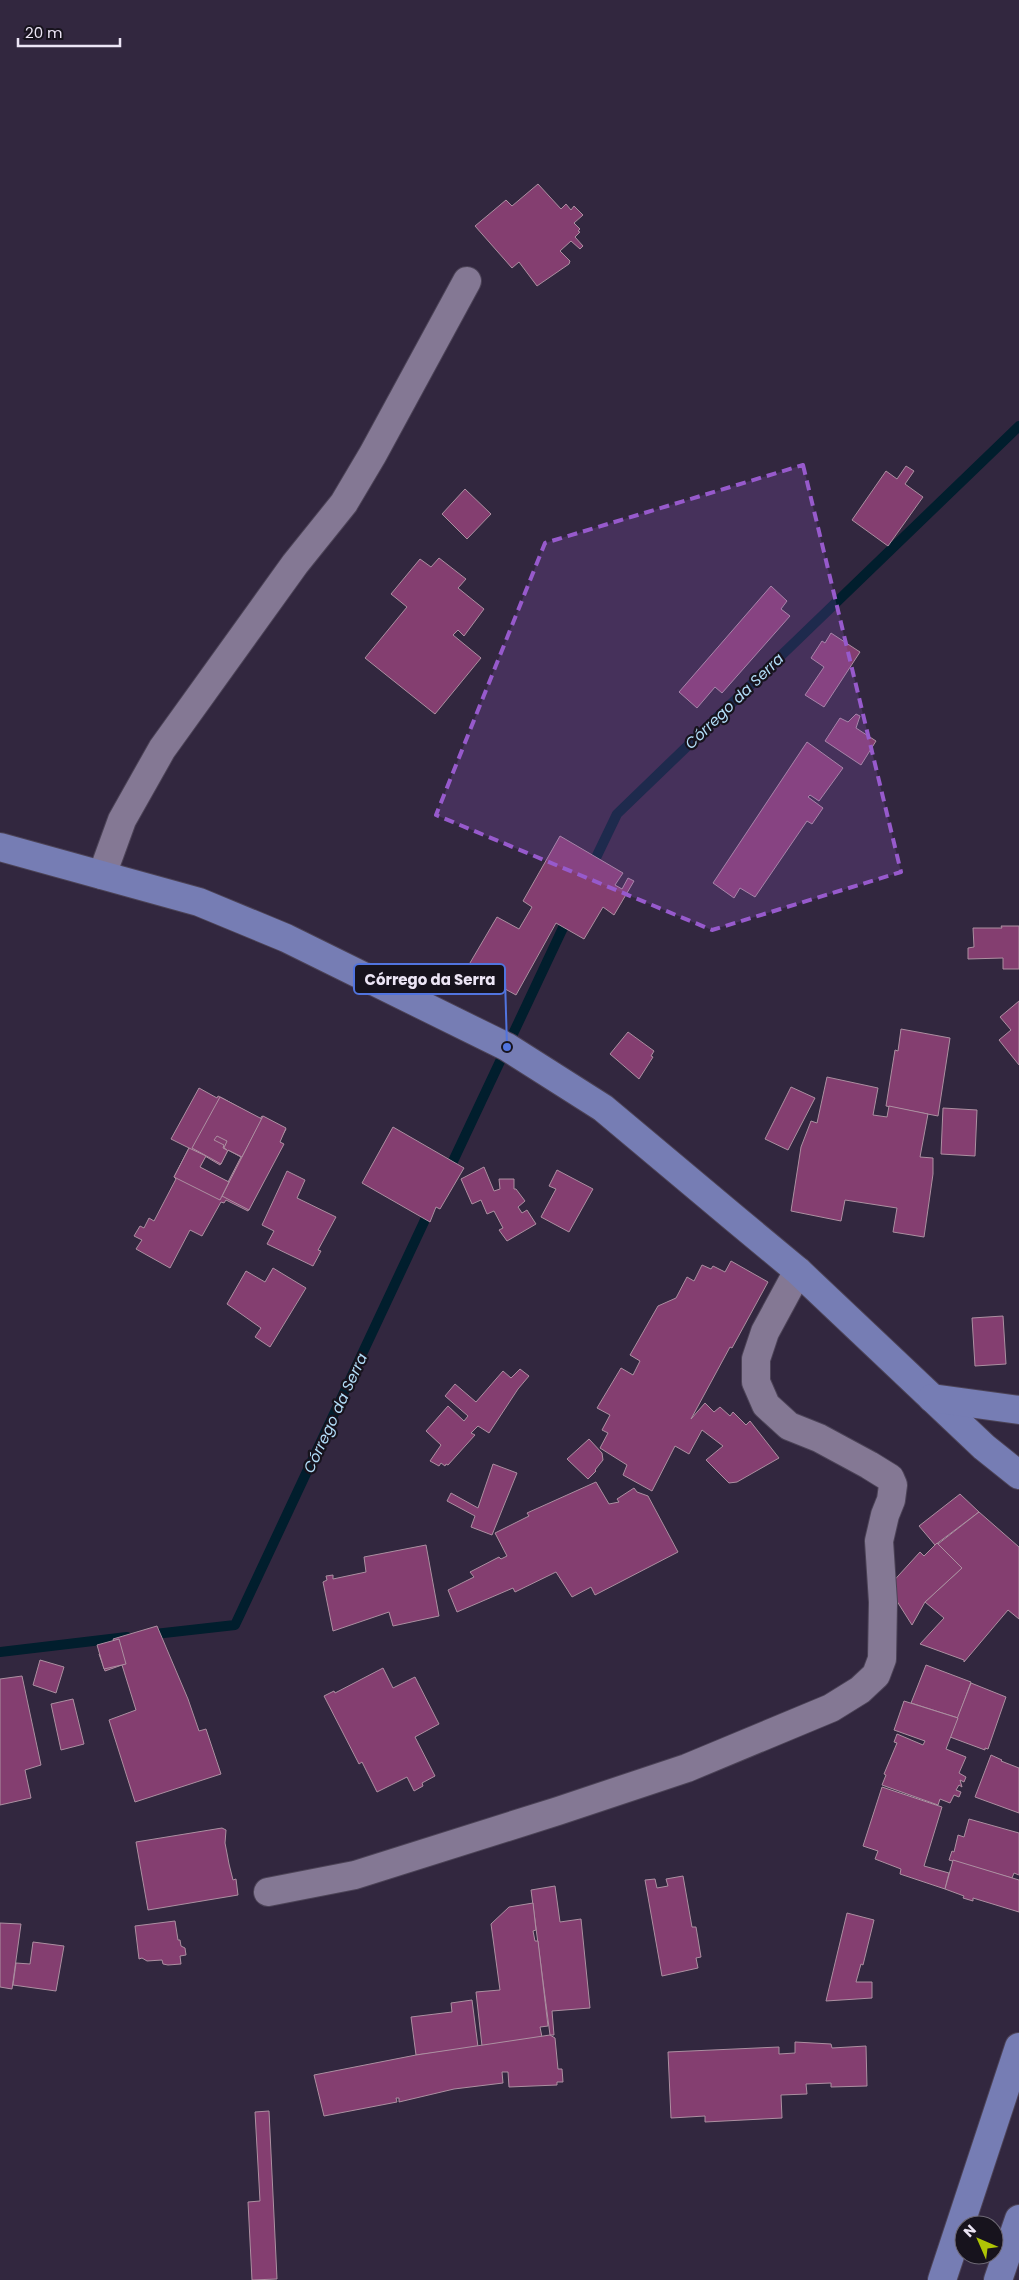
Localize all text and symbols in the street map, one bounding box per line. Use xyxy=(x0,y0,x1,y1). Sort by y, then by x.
scale bar xyxy=(18,15,120,47)
text: 20 m xyxy=(25,22,63,43)
water label: Córrego da Serra xyxy=(680,648,788,754)
callout: Córrego da Serra xyxy=(354,964,505,994)
text: Córrego da Serra xyxy=(364,969,496,990)
water label: Córrego da Serra xyxy=(298,1350,372,1476)
north arrow xyxy=(954,2215,1004,2265)
text: N xyxy=(959,2220,981,2242)

